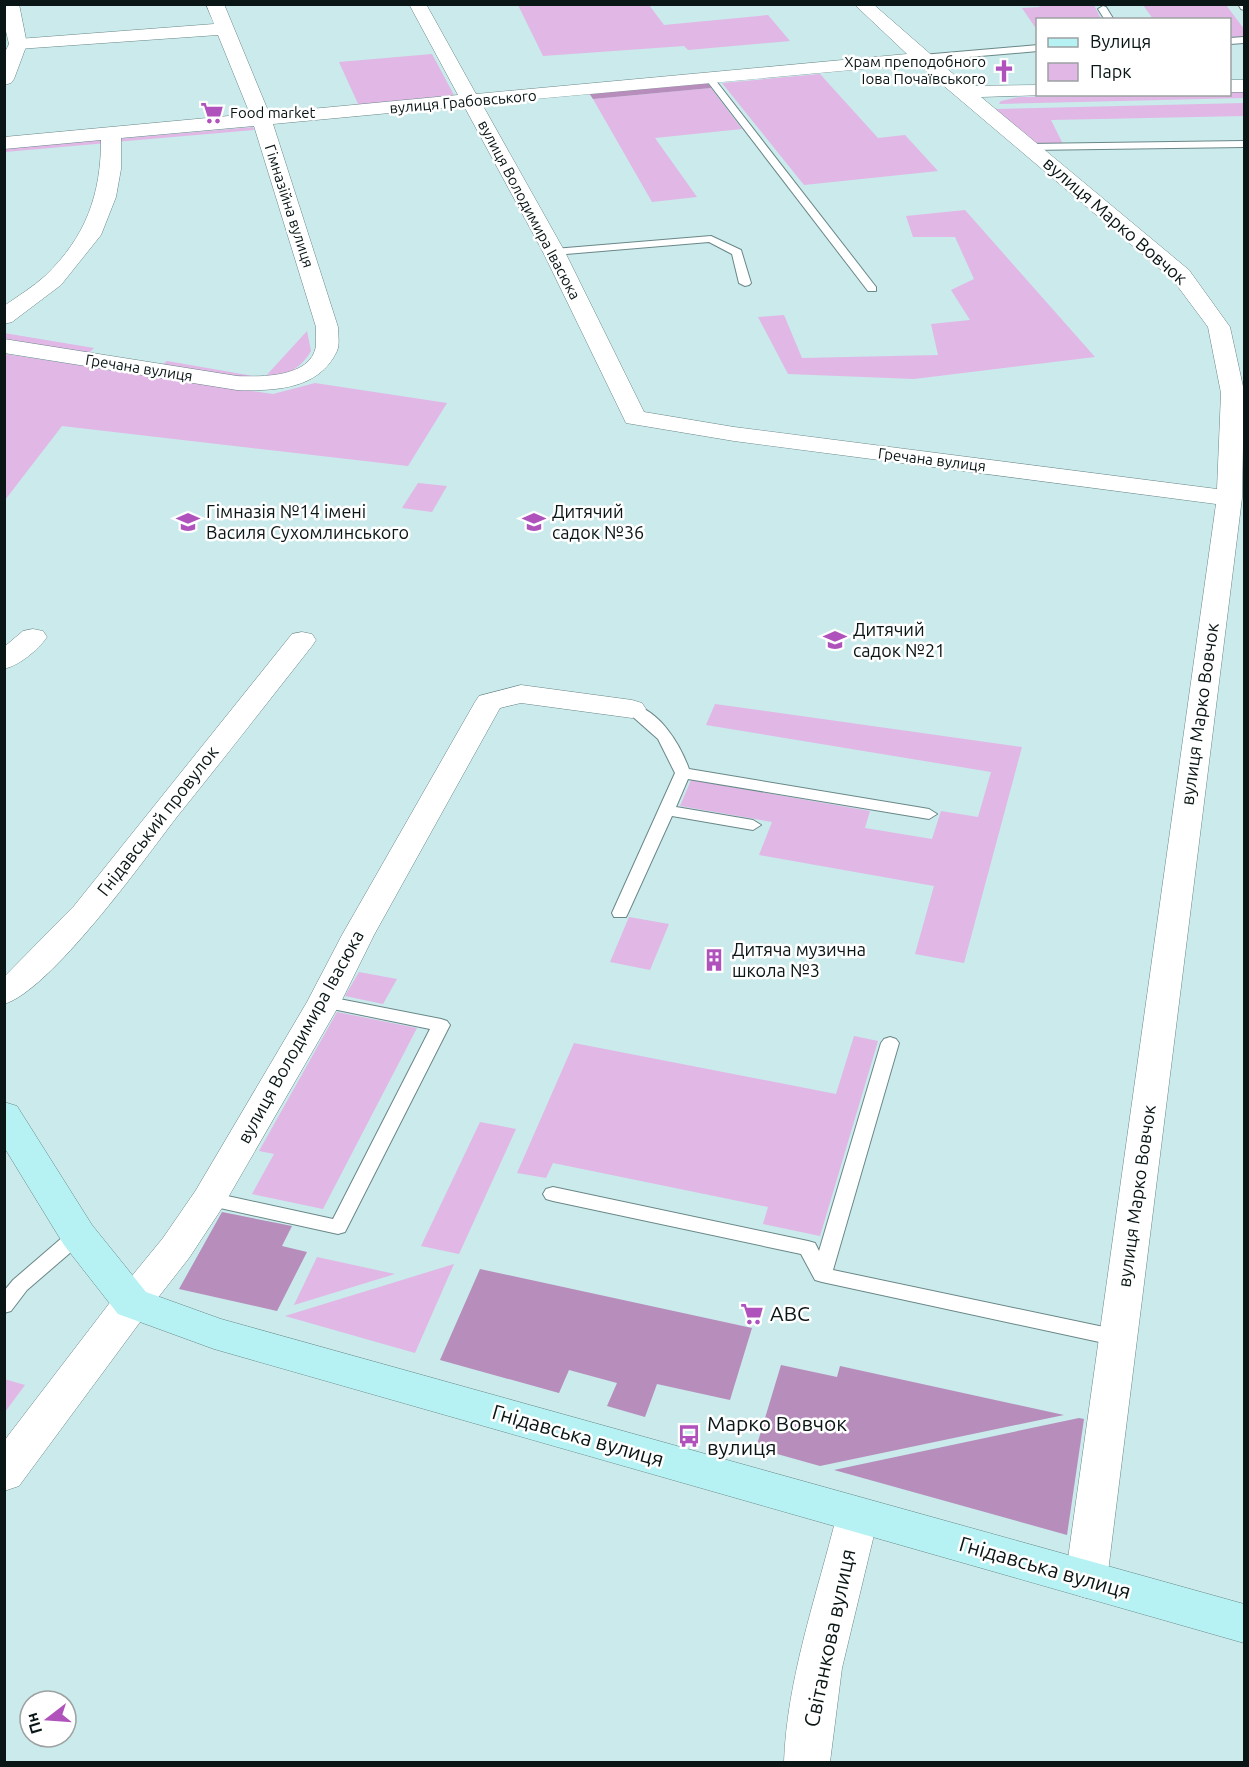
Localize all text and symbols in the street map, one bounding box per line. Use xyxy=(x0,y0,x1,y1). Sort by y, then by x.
legend xyxy=(1036,18,1231,96)
text: Вулиця xyxy=(1090,31,1151,51)
place label: Храм преподобного Іова Почаївського xyxy=(844,53,986,87)
church icon: Храм преподобного Іова Почаївського xyxy=(991,58,1017,84)
text: Парк xyxy=(1090,61,1131,81)
street label: вулиця Грабовського xyxy=(389,87,537,116)
supermarket icon: Food market xyxy=(199,100,225,126)
place label: Food market xyxy=(230,104,316,121)
street label: вулиця Володимира Івасюка xyxy=(475,117,584,302)
street label: Гімназійна вулиця xyxy=(262,142,317,270)
street label: вулиця Марко Вовчок xyxy=(1040,152,1192,288)
street label: Гречана вулиця xyxy=(84,351,194,384)
street label: Гречана вулиця xyxy=(877,444,987,475)
place label: Гімназія №14 імені Василя Сухомлинського xyxy=(206,501,409,542)
place label: Дитячий садок №36 xyxy=(552,501,644,542)
school or university icon: Гімназія №14 імені Василя Сухомлинського xyxy=(175,509,201,535)
school or university icon: Дитячий садок №36 xyxy=(521,509,547,535)
place label: Дитячий садок №21 xyxy=(853,619,945,660)
street label: вулиця Марко Вовчок xyxy=(1176,621,1222,806)
school or university icon: Дитячий садок №21 xyxy=(822,627,848,653)
street label: Гнідавський провулок xyxy=(93,742,222,899)
street label: вулиця Володимира Івасюка xyxy=(233,926,367,1147)
place label: Дитяча музична школа №3 xyxy=(732,939,866,980)
building icon: Дитяча музична школа №3 xyxy=(701,947,727,973)
street label: вулиця Марко Вовчок xyxy=(1113,1103,1159,1288)
supermarket icon: ABC xyxy=(739,1301,765,1327)
place label: ABC xyxy=(770,1301,810,1325)
street label: Гнідавська вулиця xyxy=(490,1399,667,1471)
place label: Марко Вовчок вулиця xyxy=(707,1411,847,1459)
bus stop icon: Марко Вовчок вулиця xyxy=(676,1423,702,1449)
street label: Гнідавська вулиця xyxy=(957,1531,1134,1603)
street label: Світанкова вулиця xyxy=(798,1547,860,1729)
north arrow xyxy=(18,1689,78,1749)
text: Пн xyxy=(22,1711,45,1736)

